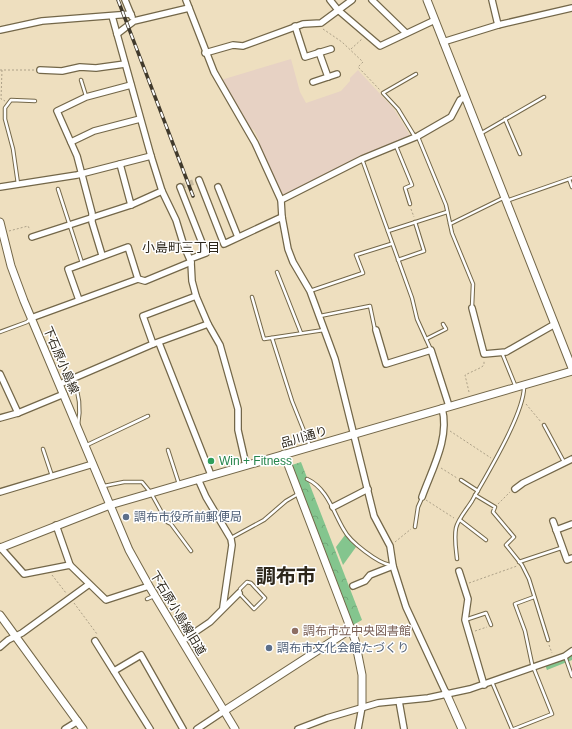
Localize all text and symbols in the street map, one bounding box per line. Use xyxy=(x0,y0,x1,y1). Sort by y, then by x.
district label: 小島町三丁目 xyxy=(142,240,220,255)
street label: 下石原小島線 xyxy=(40,324,82,396)
street label: 品川通り xyxy=(279,424,329,450)
place label: Win + Fitness xyxy=(219,454,292,468)
marker: Win + Fitness xyxy=(206,456,216,466)
place label: 調布市役所前郵便局 xyxy=(134,510,242,524)
marker: 調布市役所前郵便局 xyxy=(121,512,131,522)
district label: 調布市 xyxy=(256,565,316,587)
street label: 下石原小島線旧道 xyxy=(147,568,209,658)
place label: 調布市立中央図書館 xyxy=(303,624,411,638)
marker: 調布市立中央図書館 xyxy=(290,626,300,636)
place label: 調布市文化会館たづくり xyxy=(277,641,409,655)
marker: 調布市文化会館たづくり xyxy=(264,643,274,653)

